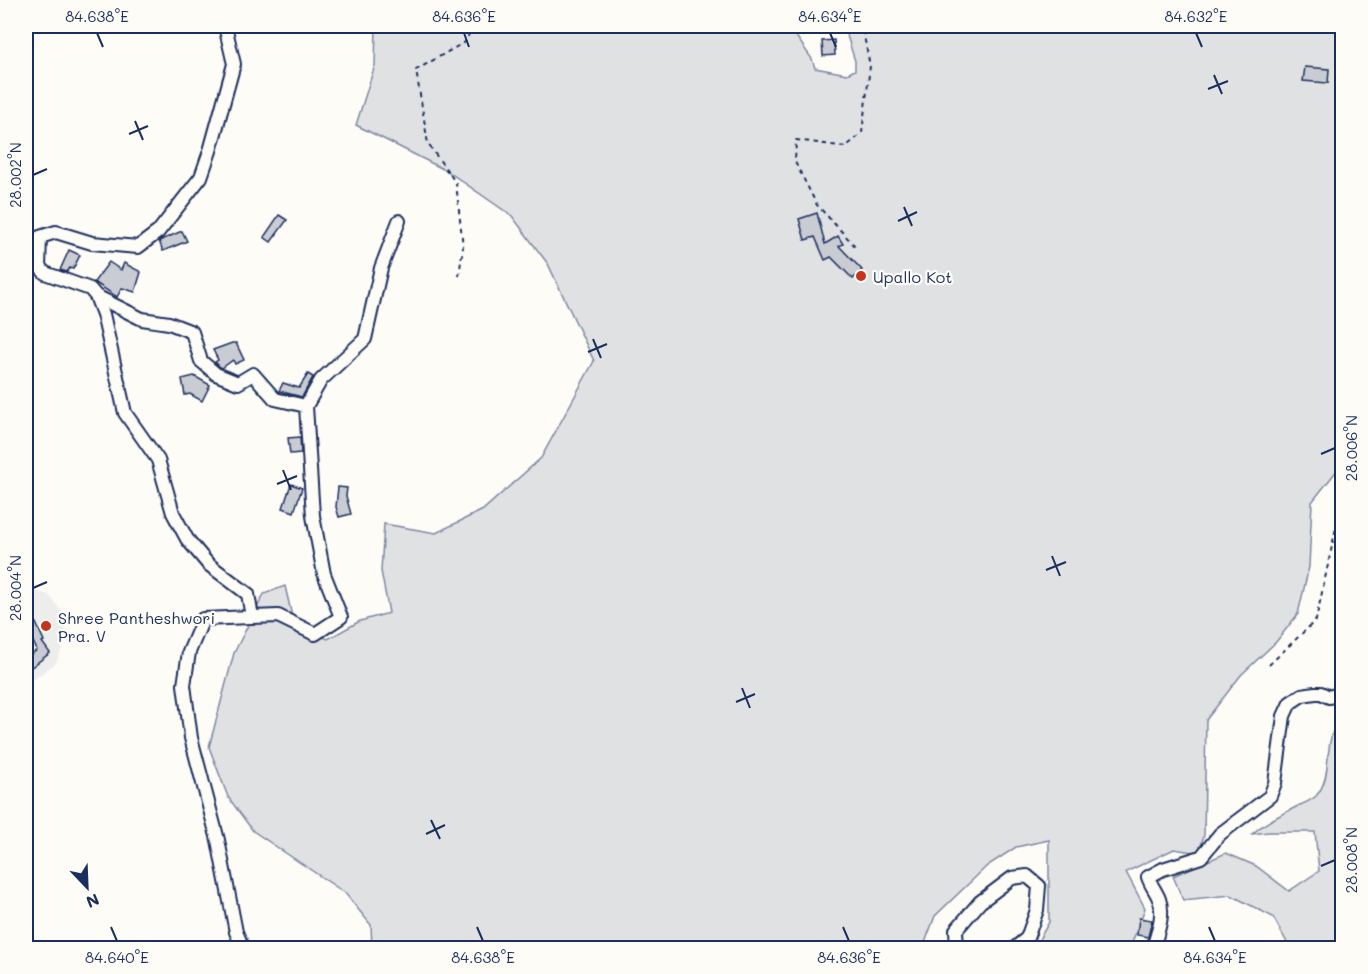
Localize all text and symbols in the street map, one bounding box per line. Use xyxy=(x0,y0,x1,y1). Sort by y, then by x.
text: 84.638°E xyxy=(65,6,129,26)
text: 84.636°E xyxy=(432,6,496,26)
text: 84.634°E xyxy=(798,6,862,26)
text: 84.632°E xyxy=(1165,6,1228,26)
text: 28.002°N xyxy=(5,142,25,208)
place label: Upallo Kot xyxy=(873,266,952,287)
marker: Upallo Kot xyxy=(854,269,868,283)
text: 28.006°N xyxy=(1341,415,1361,481)
text: 28.004°N xyxy=(5,555,25,621)
place label: Shree Pantheshwori Pra. V xyxy=(58,607,215,646)
marker: Shree Pantheshwori Pra. V xyxy=(39,619,53,633)
text: 28.008°N xyxy=(1341,827,1361,893)
north arrow xyxy=(57,857,117,917)
text: N xyxy=(83,889,103,913)
text: 84.640°E xyxy=(85,947,149,967)
text: 84.638°E xyxy=(451,947,515,967)
text: 84.636°E xyxy=(817,947,881,967)
text: 84.634°E xyxy=(1183,947,1247,967)

